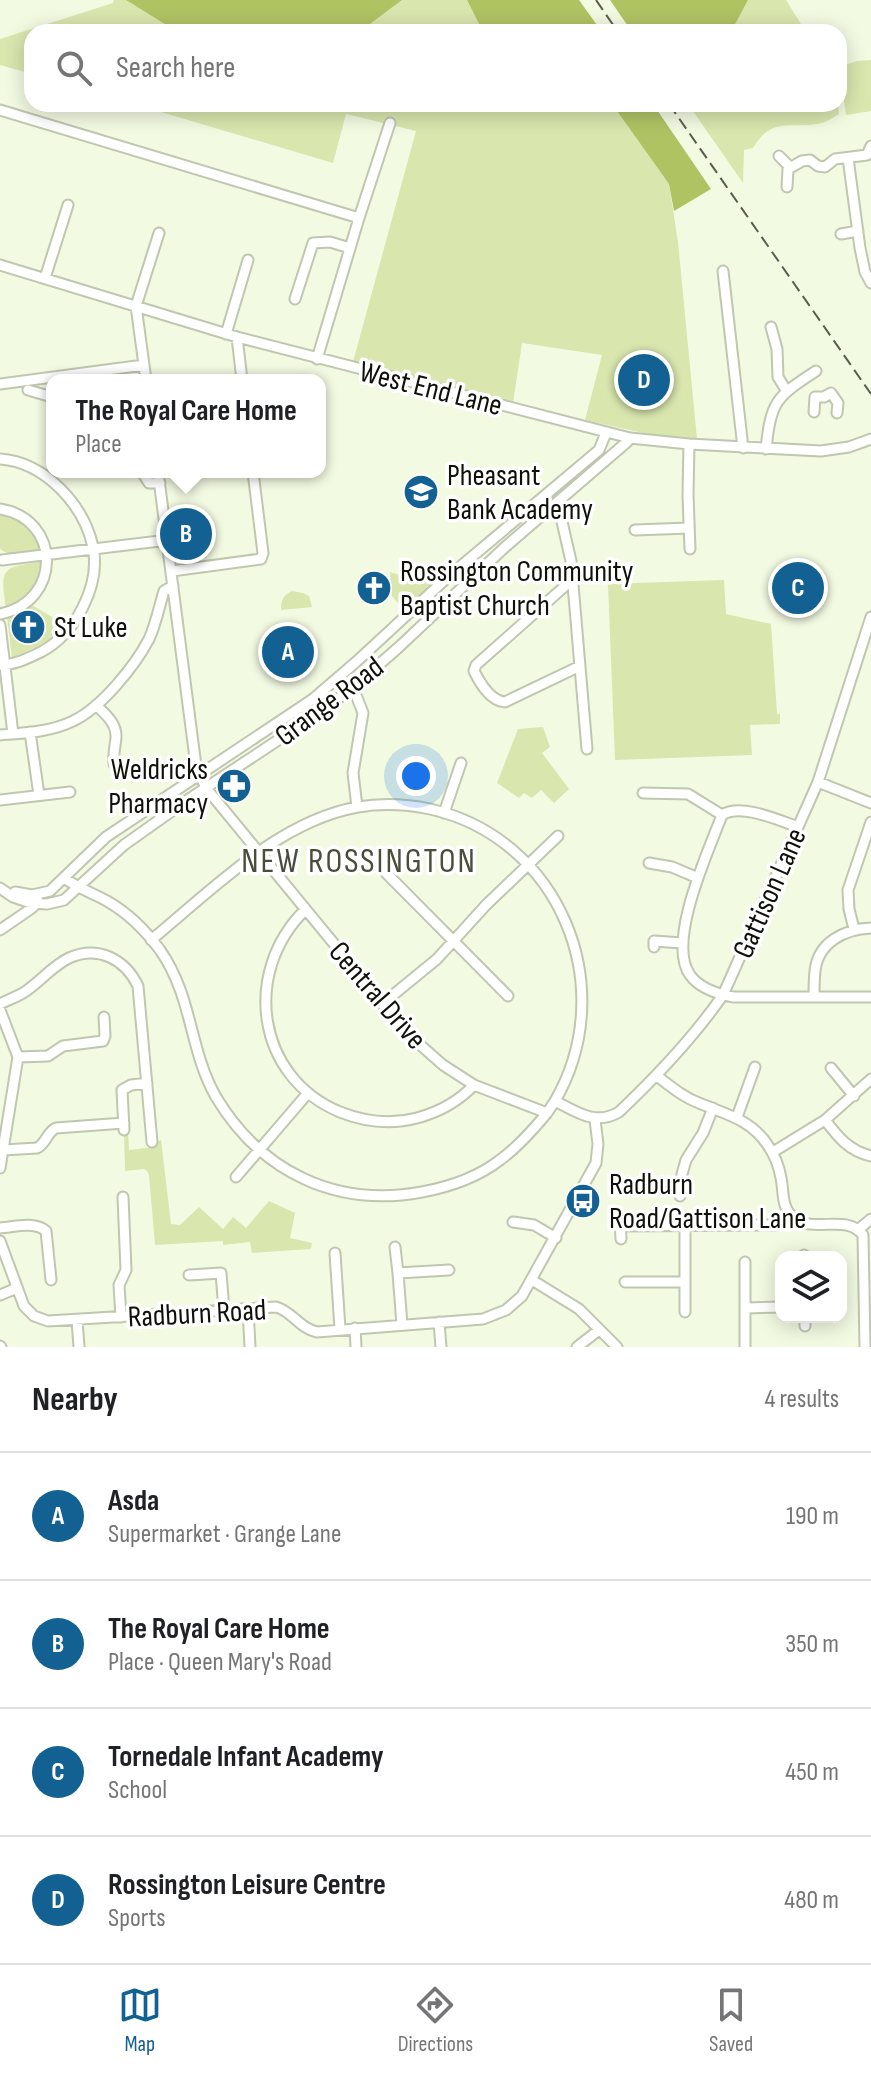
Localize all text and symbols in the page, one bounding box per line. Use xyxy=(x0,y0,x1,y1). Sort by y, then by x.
search box xyxy=(24,24,847,112)
icon: search xyxy=(52,46,96,90)
text: Search here xyxy=(116,50,235,86)
pin: D xyxy=(618,350,670,410)
street label: West End Lane xyxy=(356,354,506,424)
popup xyxy=(46,374,326,478)
text: The Royal Care Home xyxy=(75,393,297,429)
text: Place xyxy=(75,429,122,460)
place label: Pheasant Bank Academy xyxy=(447,458,593,528)
school or university icon: Pheasant Bank Academy xyxy=(402,473,440,511)
pin: B xyxy=(160,504,212,564)
place label: Rossington Community Baptist Church xyxy=(400,554,634,624)
pin: C xyxy=(772,558,824,618)
church icon: Rossington Community Baptist Church xyxy=(355,569,393,607)
church icon: St Luke xyxy=(9,608,47,646)
place label: St Luke xyxy=(54,610,127,646)
pin: A xyxy=(262,622,314,682)
street label: Grange Road xyxy=(268,649,391,754)
place label: Weldricks Pharmacy xyxy=(108,752,208,822)
your location xyxy=(396,756,436,796)
pharmacy icon: Weldricks Pharmacy xyxy=(215,767,253,805)
street label: Gattison Lane xyxy=(725,823,815,964)
district label: NEW ROSSINGTON xyxy=(241,841,477,882)
street label: Central Drive xyxy=(321,934,434,1057)
place label: Radburn Road/Gattison Lane xyxy=(609,1167,806,1237)
bus stop icon: Radburn Road/Gattison Lane xyxy=(564,1182,602,1220)
map controls xyxy=(775,1251,847,1323)
button: layers xyxy=(775,1251,847,1323)
street label: Radburn Road xyxy=(127,1292,267,1336)
text: Nearby xyxy=(32,1379,118,1420)
text: 4 results xyxy=(764,1384,839,1415)
text: Asda xyxy=(108,1483,159,1519)
text: A xyxy=(52,1501,64,1532)
text: 190 m xyxy=(786,1501,839,1532)
text: Supermarket · Grange Lane xyxy=(108,1519,341,1550)
text: The Royal Care Home xyxy=(108,1611,330,1647)
text: B xyxy=(52,1629,64,1660)
text: 350 m xyxy=(785,1629,839,1660)
text: Place · Queen Mary's Road xyxy=(108,1647,332,1678)
text: Tornedale Infant Academy xyxy=(108,1739,383,1775)
text: C xyxy=(51,1757,65,1788)
text: 450 m xyxy=(785,1757,839,1788)
text: School xyxy=(108,1775,167,1806)
text: Rossington Leisure Centre xyxy=(108,1867,386,1903)
text: D xyxy=(51,1885,65,1916)
text: 480 m xyxy=(784,1885,839,1916)
text: Sports xyxy=(108,1903,166,1934)
tab: Map xyxy=(118,1983,162,2058)
tab: Directions xyxy=(398,1983,473,2058)
tab: Saved xyxy=(709,1983,753,2058)

